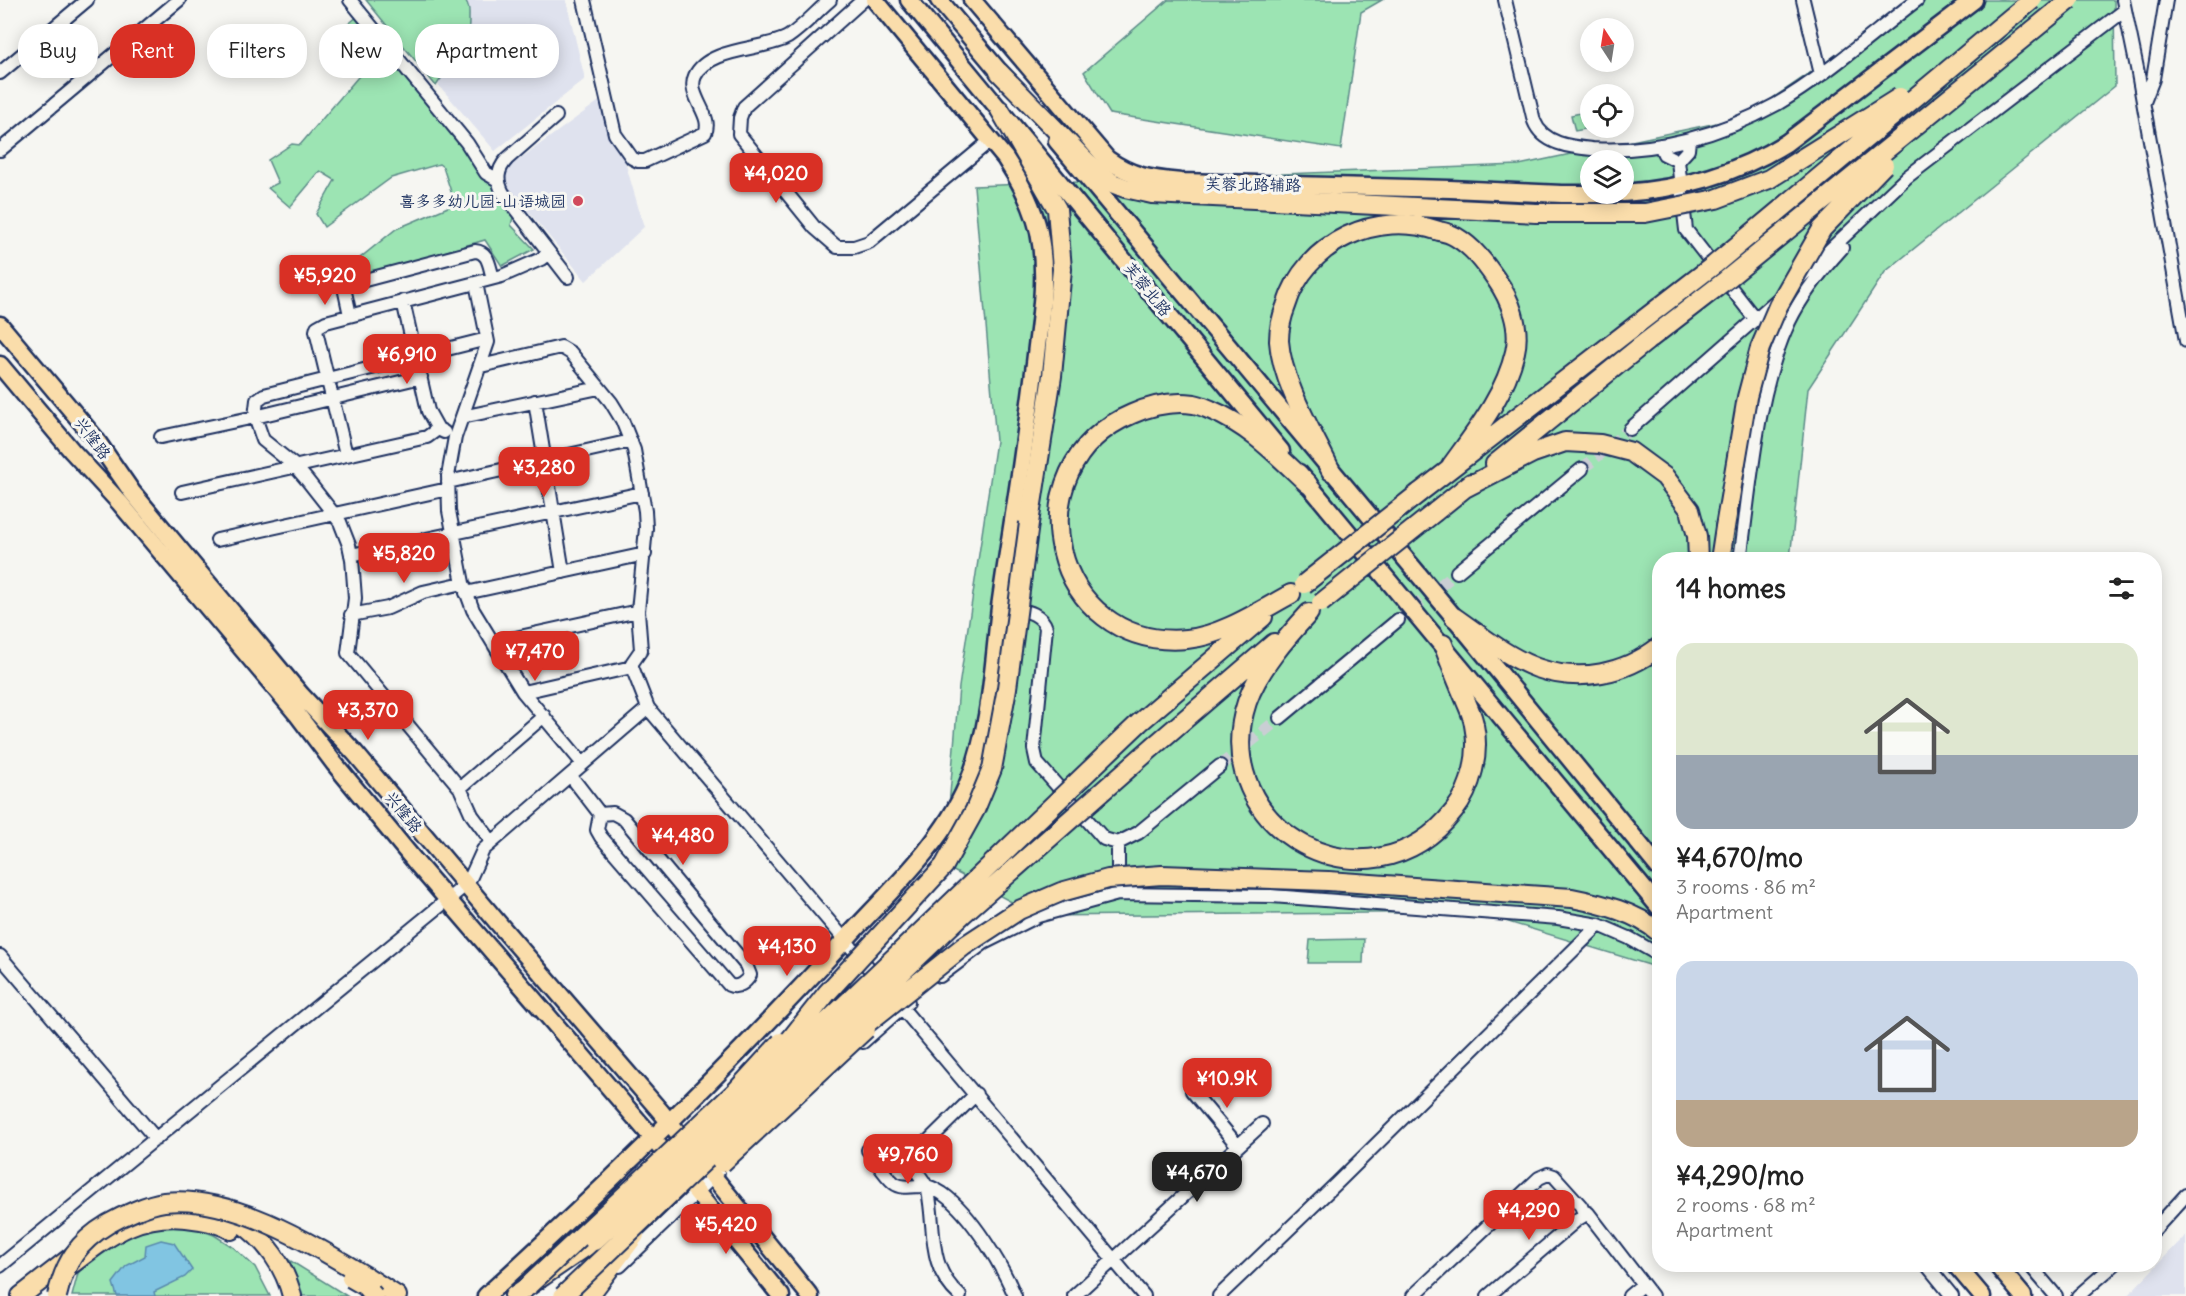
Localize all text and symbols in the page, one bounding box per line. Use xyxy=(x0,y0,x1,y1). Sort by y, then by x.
north arrow xyxy=(1580,18,1634,72)
map controls xyxy=(1580,18,1634,204)
chip: Buy xyxy=(18,24,98,78)
chip: Rent xyxy=(110,24,195,78)
chip: Filters xyxy=(207,24,307,78)
chip: New xyxy=(319,24,403,78)
chip: Apartment xyxy=(415,24,559,78)
button: locate xyxy=(1580,84,1634,138)
button: layers xyxy=(1580,150,1634,204)
pin: ¥4,020 xyxy=(727,153,825,204)
text: ¥4,020 xyxy=(744,160,808,185)
street label: 芙蓉北路辅路 xyxy=(1205,173,1301,195)
place label: 喜多多幼儿园-山语城园 xyxy=(399,191,566,211)
marker: 喜多多幼儿园-山语城园 xyxy=(571,194,585,208)
pin: ¥5,920 xyxy=(276,255,374,306)
street label: 芙蓉北路 xyxy=(1120,258,1176,320)
text: ¥5,920 xyxy=(293,262,357,287)
pin: ¥6,910 xyxy=(358,334,456,385)
text: ¥6,910 xyxy=(377,341,437,366)
street label: 兴隆路 xyxy=(71,413,115,463)
pin: ¥3,280 xyxy=(495,447,593,498)
text: ¥3,280 xyxy=(513,454,575,479)
pin: ¥5,820 xyxy=(355,533,453,584)
text: ¥5,820 xyxy=(372,540,436,565)
text: 14 homes xyxy=(1676,572,1786,605)
icon: filters xyxy=(2105,572,2138,605)
pin: ¥7,470 xyxy=(486,631,584,682)
text: ¥7,470 xyxy=(505,638,565,663)
icon: home xyxy=(1853,682,1961,790)
pin: ¥3,370 xyxy=(319,690,417,741)
text: ¥3,370 xyxy=(337,697,399,722)
street label: 兴隆路 xyxy=(381,787,427,837)
pin: ¥4,480 xyxy=(634,815,732,866)
text: ¥4,480 xyxy=(651,822,715,847)
text: ¥4,670/mo xyxy=(1676,841,1803,874)
text: 3 rooms · 86 m² xyxy=(1676,874,1816,899)
text: Apartment xyxy=(1676,899,1773,924)
pin: ¥4,130 xyxy=(738,926,836,977)
text: ¥4,130 xyxy=(757,933,817,958)
icon: home xyxy=(1853,1000,1961,1108)
pin: ¥10.9K xyxy=(1178,1058,1276,1109)
text: ¥10.9K xyxy=(1197,1065,1257,1090)
pin: ¥9,760 xyxy=(859,1134,957,1185)
text: ¥9,760 xyxy=(877,1141,939,1166)
pin: ¥4,670 xyxy=(1148,1152,1246,1203)
text: ¥4,670 xyxy=(1166,1159,1228,1184)
text: ¥4,290/mo xyxy=(1676,1159,1804,1192)
pin: ¥4,290 xyxy=(1480,1190,1578,1241)
text: 2 rooms · 68 m² xyxy=(1676,1192,1816,1217)
text: ¥4,290 xyxy=(1497,1197,1561,1222)
pin: ¥5,420 xyxy=(677,1204,775,1255)
text: ¥5,420 xyxy=(695,1211,757,1236)
text: Apartment xyxy=(1676,1217,1773,1242)

